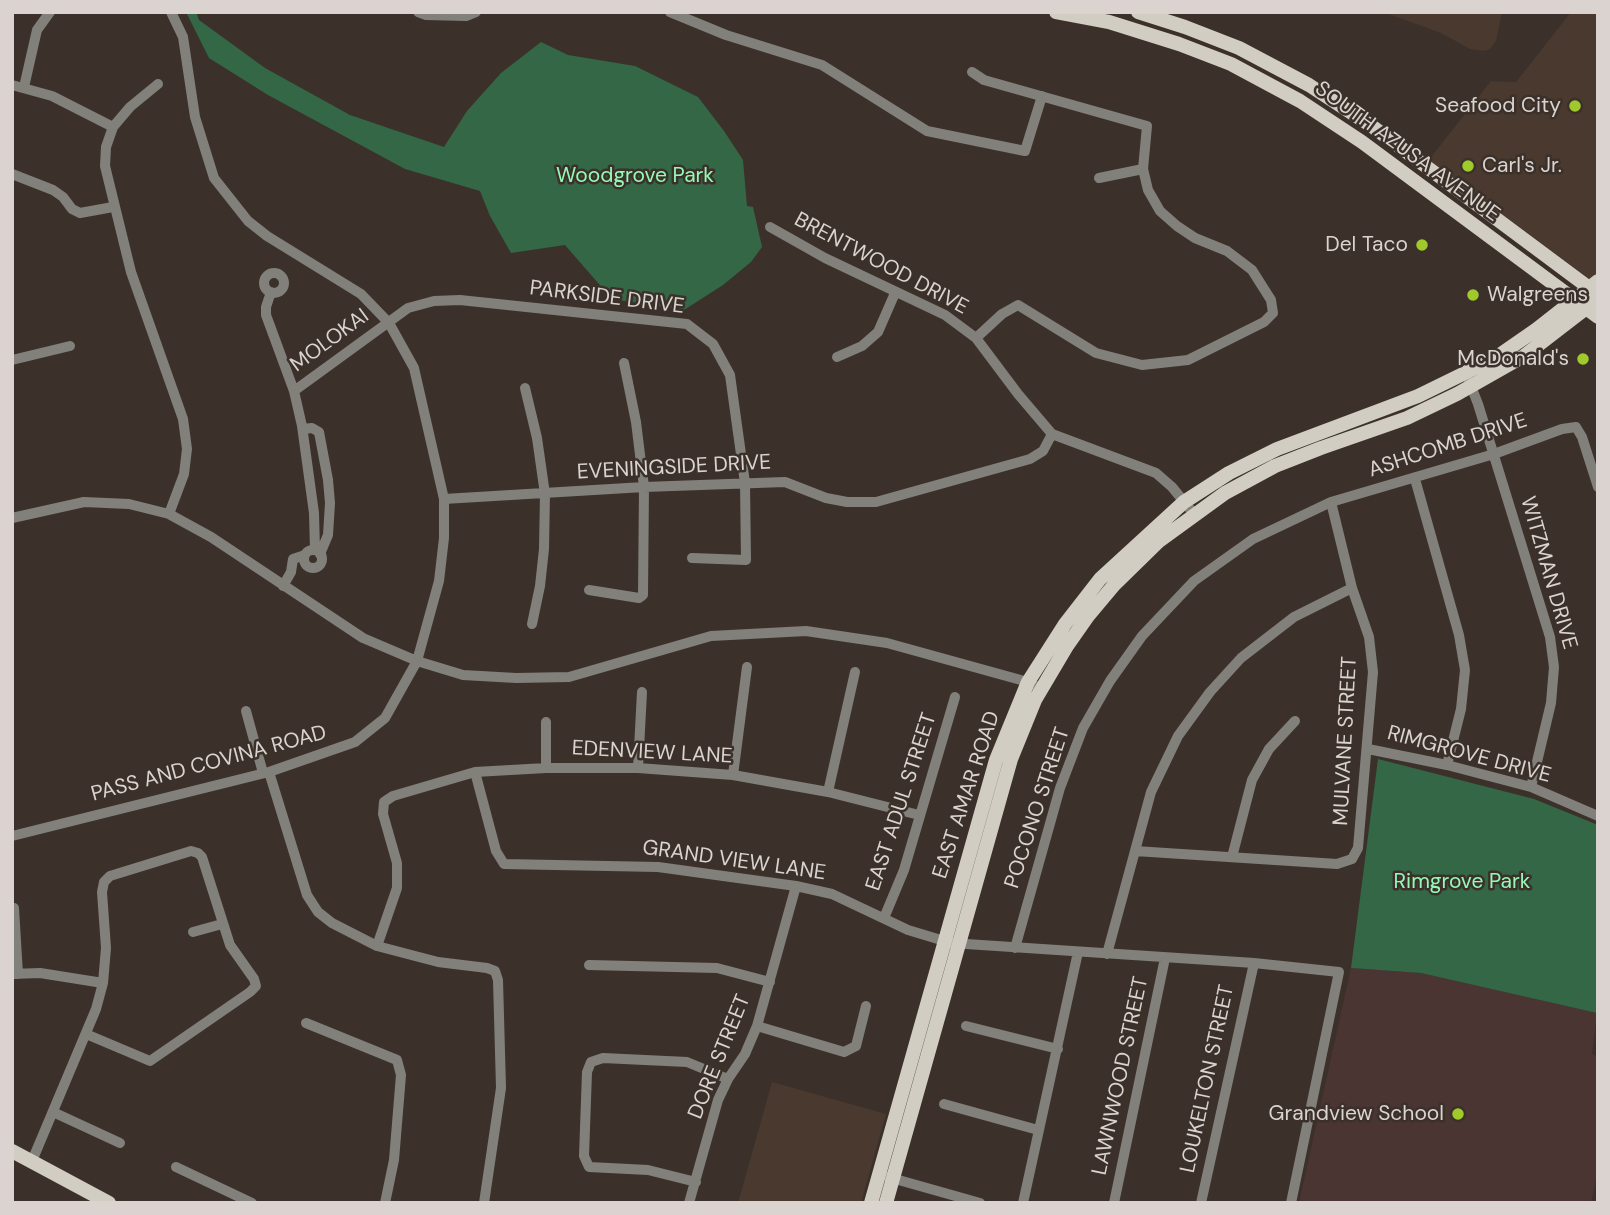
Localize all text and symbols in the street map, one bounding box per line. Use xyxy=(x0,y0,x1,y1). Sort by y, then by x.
street label: SOUTH AZUSA AVENUE xyxy=(1310,76,1504,228)
place label: Seafood City xyxy=(1435,93,1561,119)
marker: Seafood City xyxy=(1567,98,1583,114)
place label: Carl's Jr. xyxy=(1482,153,1562,179)
marker: Carl's Jr. xyxy=(1460,158,1476,174)
park label: Woodgrove Park xyxy=(556,163,714,189)
street label: BRENTWOOD DRIVE xyxy=(790,207,972,321)
place label: Del Taco xyxy=(1325,232,1408,258)
marker: Del Taco xyxy=(1414,237,1430,253)
street label: PARKSIDE DRIVE xyxy=(528,276,686,320)
place label: Walgreens xyxy=(1487,282,1588,308)
marker: Walgreens xyxy=(1465,287,1481,303)
street label: MOLOKAI xyxy=(286,304,374,378)
place label: McDonald's xyxy=(1457,346,1569,372)
marker: McDonald's xyxy=(1575,351,1591,367)
street label: ASHCOMB DRIVE xyxy=(1365,408,1531,484)
street label: EVENINGSIDE DRIVE xyxy=(576,450,772,486)
street label: WITZMAN DRIVE xyxy=(1514,494,1582,652)
street label: MULVANE STREET xyxy=(1329,656,1363,826)
street label: EAST AMAR ROAD xyxy=(928,708,1006,882)
street label: EAST ADUL STREET xyxy=(861,710,943,894)
street label: PASS AND COVINA ROAD xyxy=(89,720,329,808)
street label: RIMGROVE DRIVE xyxy=(1384,721,1554,789)
street label: POCONO STREET xyxy=(1000,724,1076,892)
street label: EDENVIEW LANE xyxy=(571,736,733,770)
street label: GRAND VIEW LANE xyxy=(641,836,827,886)
park label: Rimgrove Park xyxy=(1394,869,1530,895)
street label: LAWNWOOD STREET xyxy=(1088,974,1154,1178)
street label: LOUKELTON STREET xyxy=(1176,983,1240,1175)
street label: DORE STREET xyxy=(684,991,756,1123)
place label: Grandview School xyxy=(1269,1101,1444,1127)
marker: Grandview School xyxy=(1450,1106,1466,1122)

